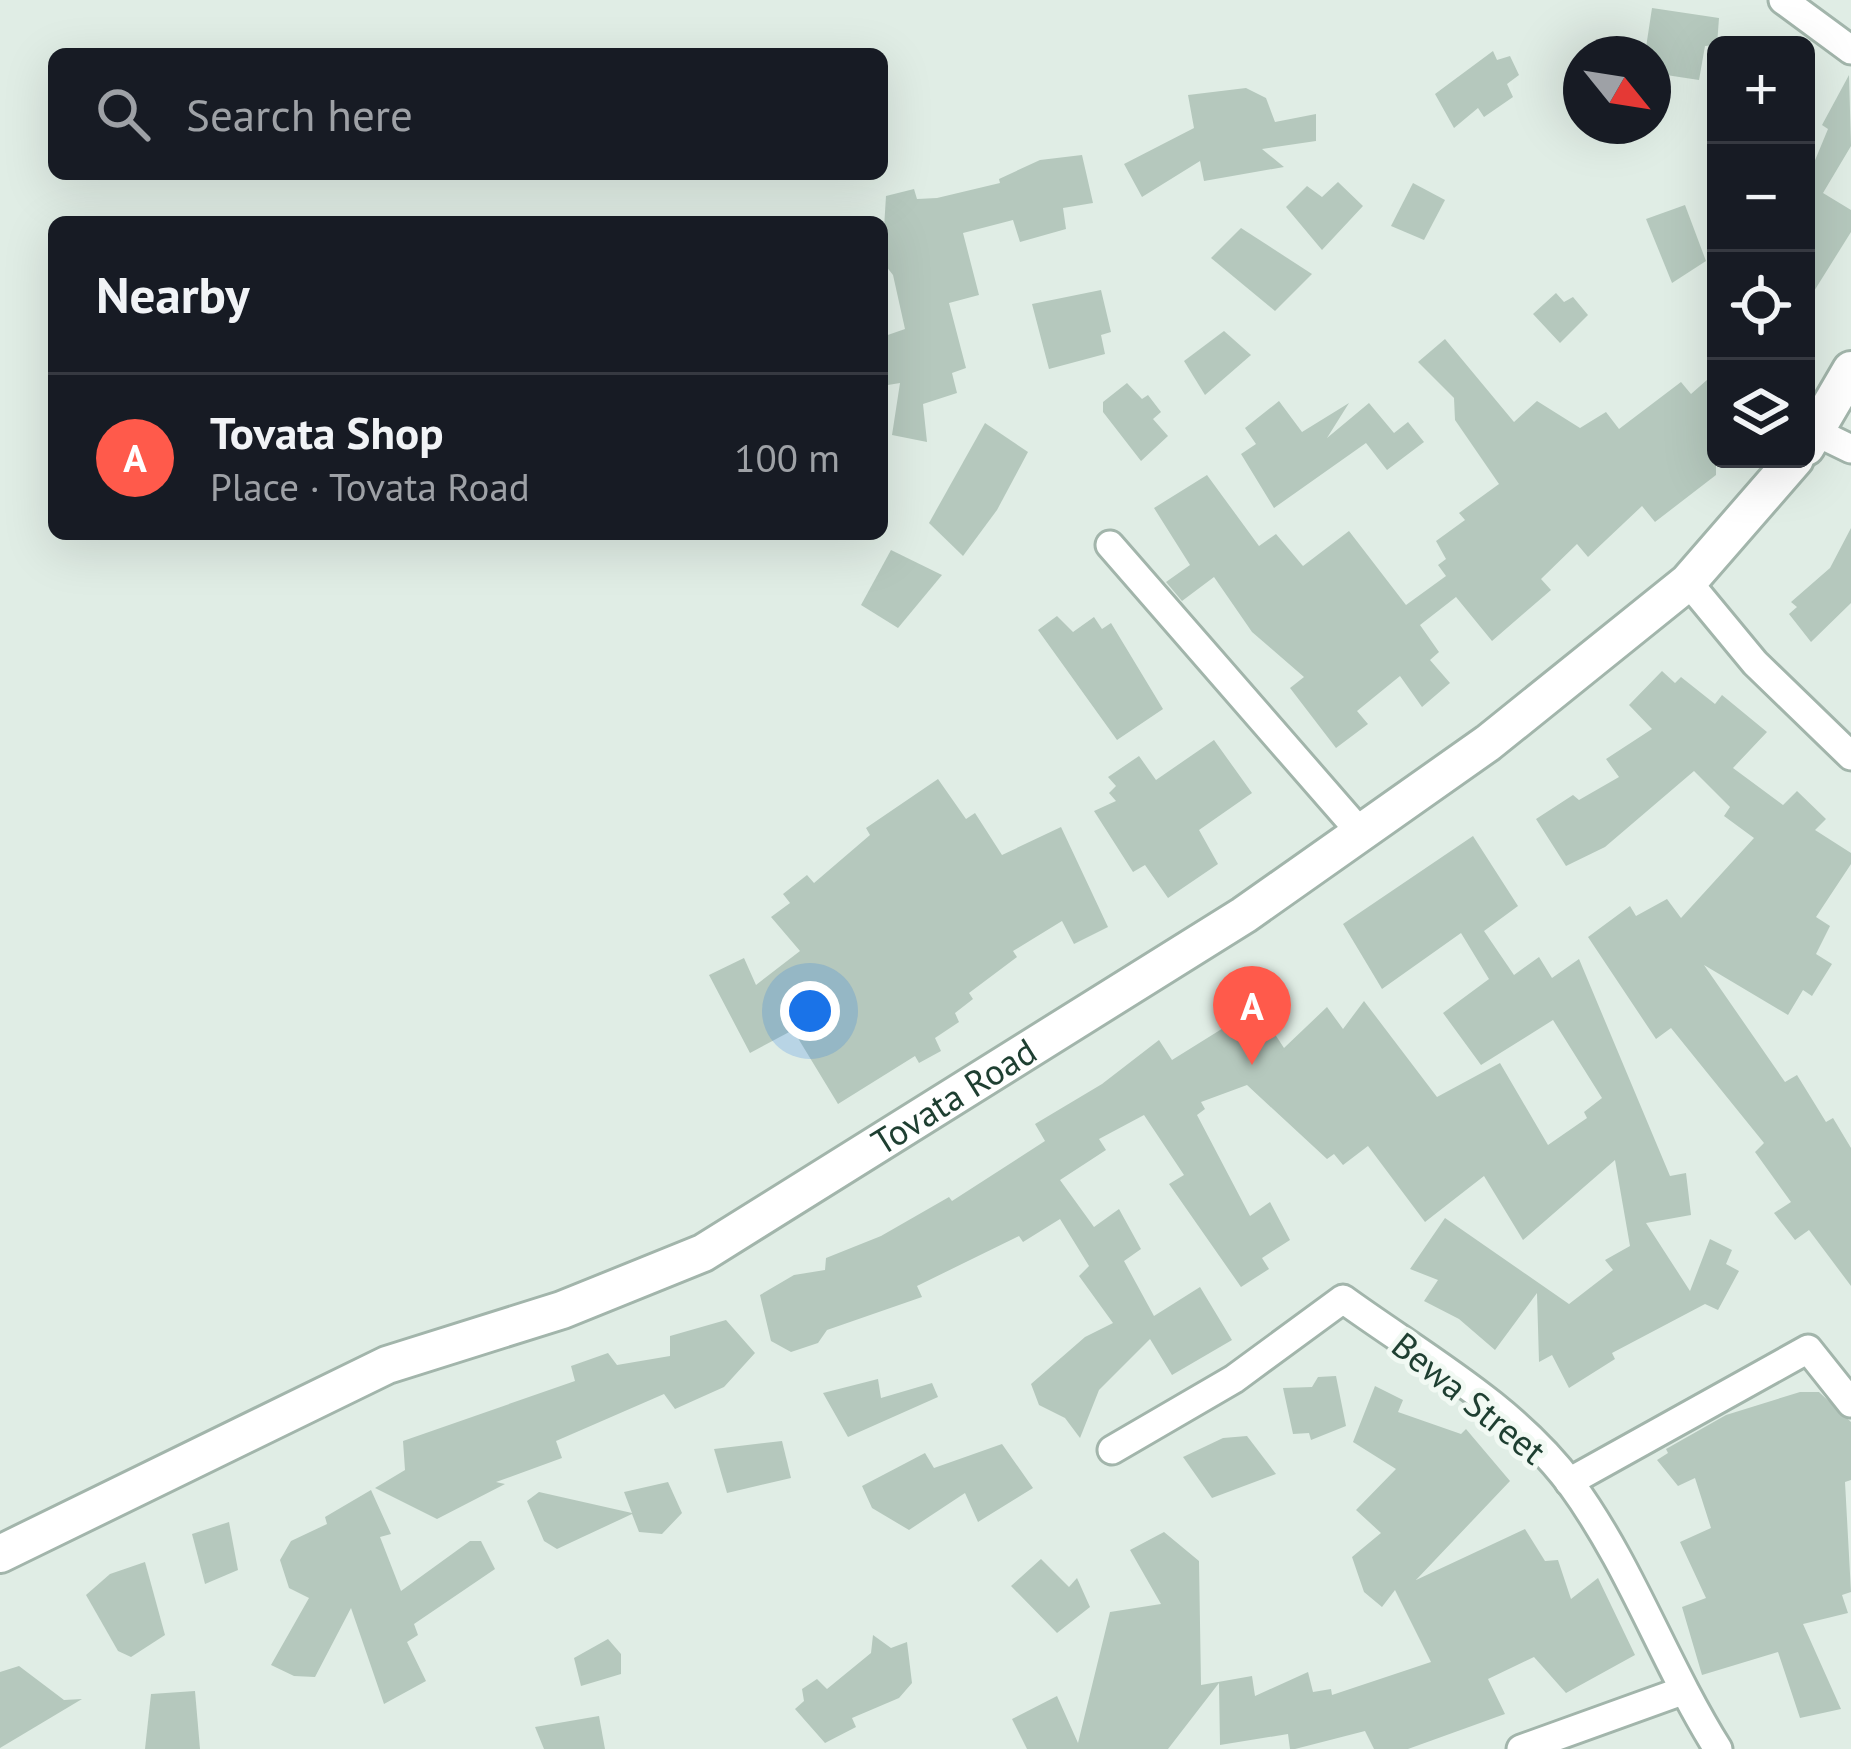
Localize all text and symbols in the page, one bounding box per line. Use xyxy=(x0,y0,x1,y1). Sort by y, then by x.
north arrow xyxy=(1563,36,1671,144)
map controls xyxy=(1707,36,1815,468)
button: + xyxy=(1707,36,1815,144)
search box xyxy=(48,48,888,180)
icon: search xyxy=(90,81,156,147)
text: Search here xyxy=(186,85,413,143)
button: − xyxy=(1707,144,1815,252)
button: locate xyxy=(1707,252,1815,360)
text: Nearby xyxy=(96,261,250,327)
button: layers xyxy=(1707,360,1815,468)
text: Tovata Shop xyxy=(210,403,443,461)
text: A xyxy=(123,432,147,483)
text: 100 m xyxy=(734,432,840,483)
text: Place · Tovata Road xyxy=(210,461,530,512)
pin: A xyxy=(1213,966,1291,1065)
your location xyxy=(780,981,840,1041)
street label: Tovata Road xyxy=(863,1027,1045,1165)
street label: Bewa Street xyxy=(1383,1321,1556,1474)

